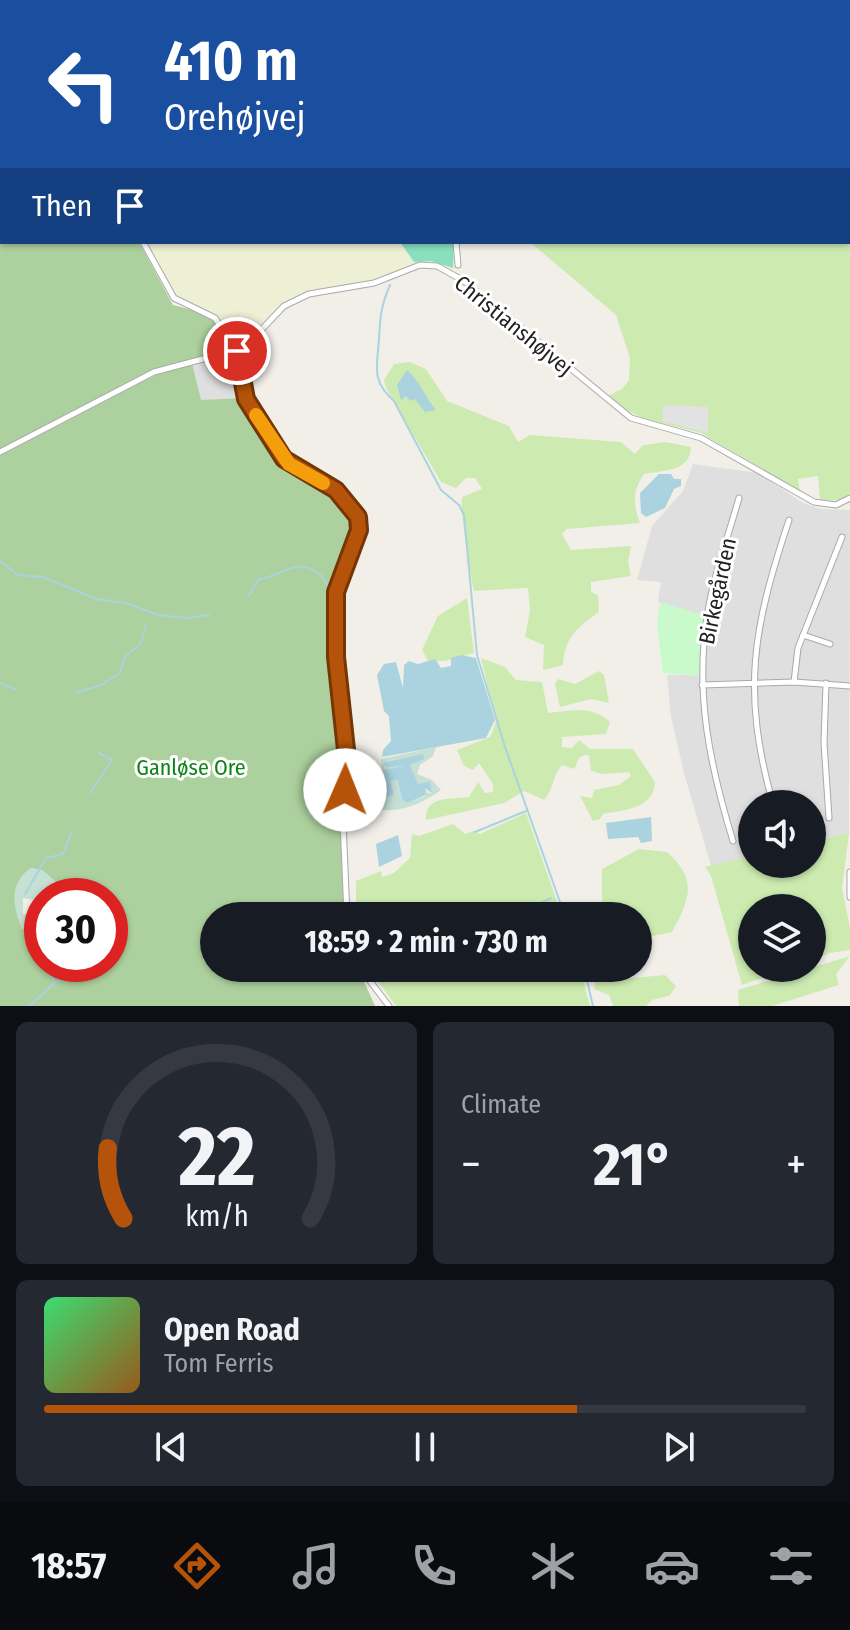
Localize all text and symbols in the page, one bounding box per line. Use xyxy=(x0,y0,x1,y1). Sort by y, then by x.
text: 410 m xyxy=(164,28,298,95)
icon: left xyxy=(32,32,136,136)
text: Orehøjvej xyxy=(164,96,306,140)
icon: arrive xyxy=(108,184,152,228)
text: Then xyxy=(32,188,92,224)
street label: Christianshøjvej xyxy=(449,269,578,381)
pin xyxy=(203,317,271,385)
icon: arrive xyxy=(215,329,259,373)
street label: Birkegården xyxy=(693,535,742,647)
position arrow xyxy=(303,748,387,832)
park label: Ganløse Ore xyxy=(136,754,246,781)
map controls xyxy=(738,790,826,982)
button: sound xyxy=(738,790,826,878)
speed limit sign: 30 xyxy=(24,878,128,982)
button: layers xyxy=(738,894,826,982)
text: 18:59 · 2 min · 730 m xyxy=(304,924,548,960)
text: Climate xyxy=(461,1089,541,1120)
text: 22 xyxy=(177,1107,255,1207)
text: 21° xyxy=(593,1129,674,1201)
text: − xyxy=(461,1138,481,1191)
text: + xyxy=(786,1138,806,1191)
text: km/h xyxy=(185,1199,248,1234)
text: Open Road xyxy=(164,1312,300,1348)
text: Tom Ferris xyxy=(164,1348,274,1379)
icon: previous xyxy=(149,1425,193,1469)
icon: pause xyxy=(403,1425,447,1469)
icon: next xyxy=(657,1425,701,1469)
icon: directions xyxy=(169,1538,225,1594)
icon: music xyxy=(288,1538,344,1594)
icon: phone xyxy=(406,1538,462,1594)
icon: climate xyxy=(525,1538,581,1594)
icon: car xyxy=(644,1538,700,1594)
icon: filters xyxy=(763,1538,819,1594)
text: 18:57 xyxy=(31,1544,106,1588)

